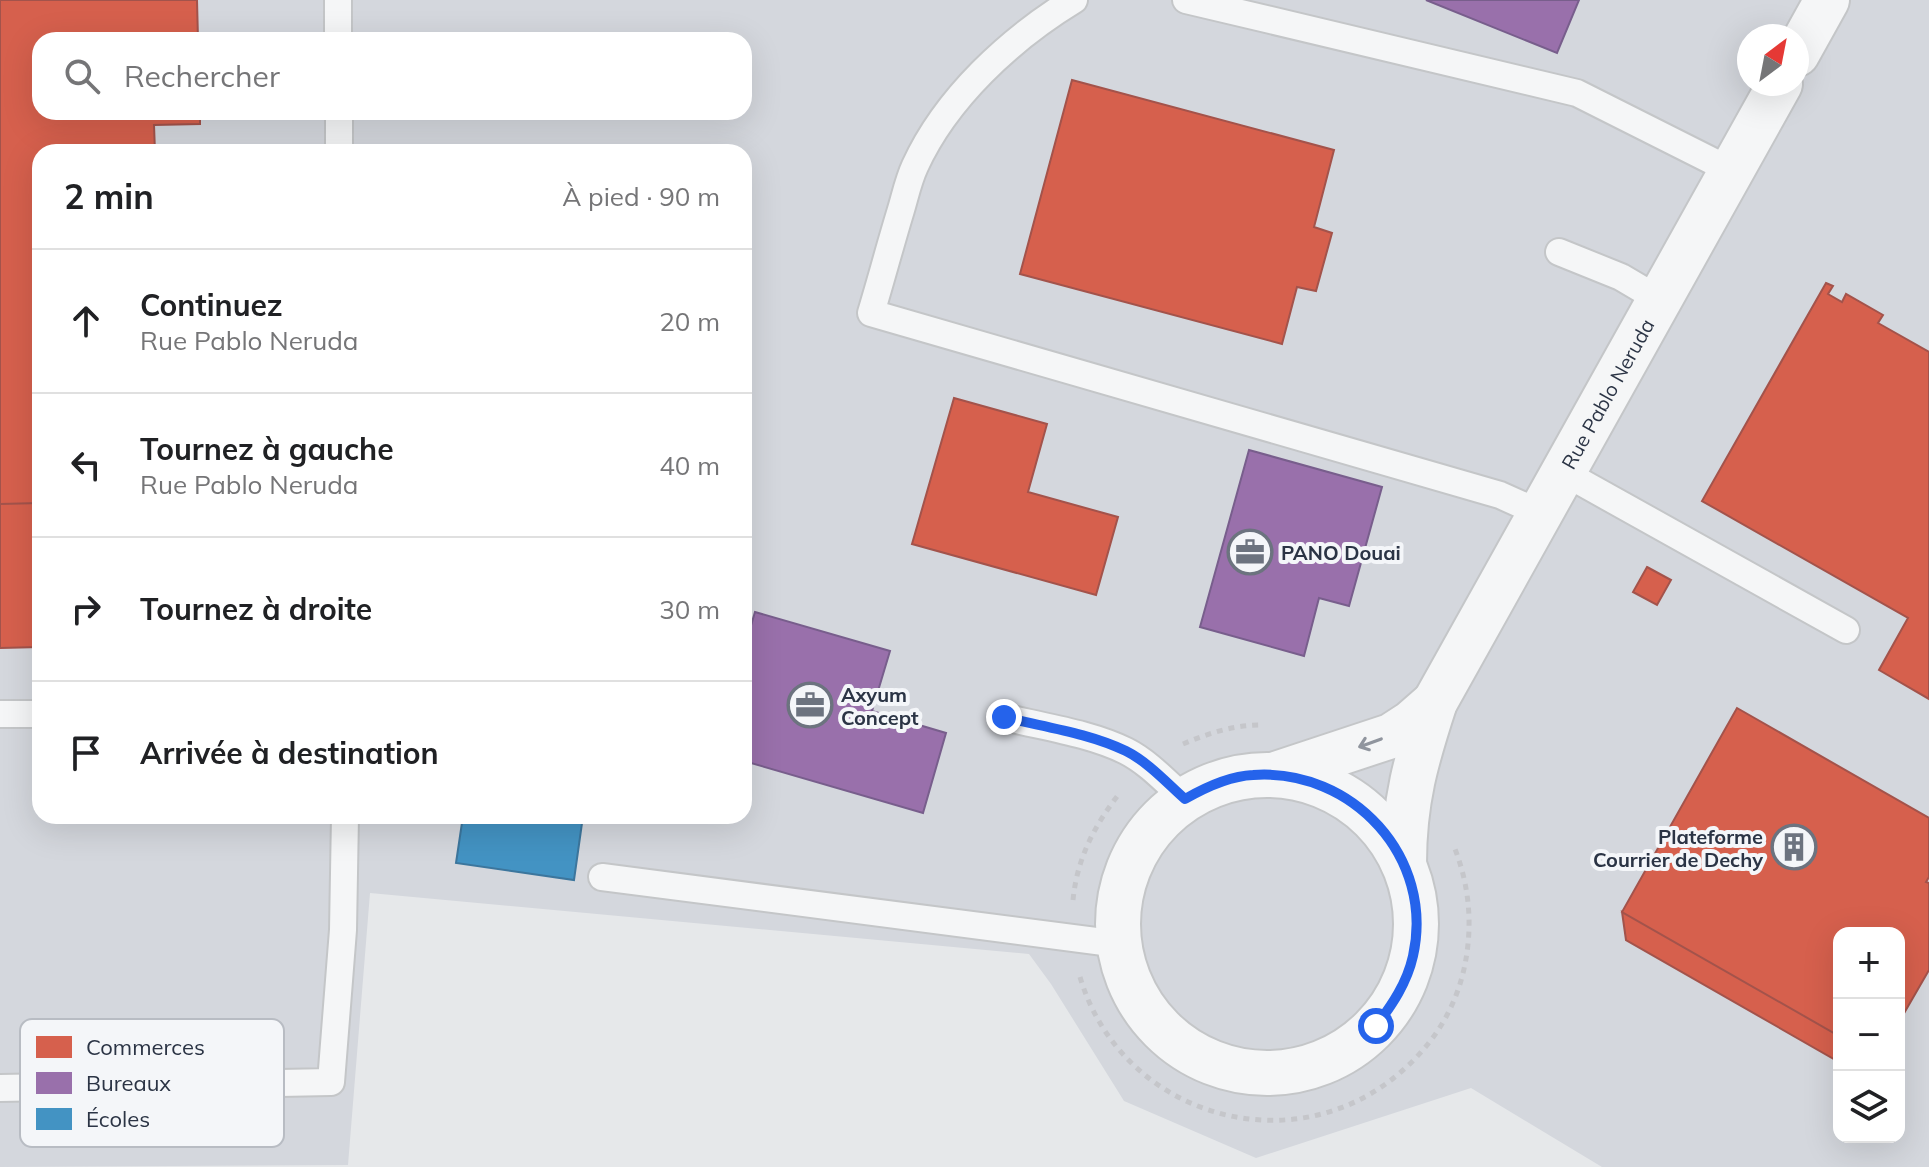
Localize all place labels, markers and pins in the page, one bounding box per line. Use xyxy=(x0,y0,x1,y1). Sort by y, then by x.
office icon: PANO Douai xyxy=(1226,528,1274,576)
place label: PANO Douai xyxy=(1281,540,1401,565)
office icon: Axyum Concept xyxy=(786,681,834,729)
place label: Axyum Concept xyxy=(841,682,919,730)
building icon: Plateforme Courrier de Dechy xyxy=(1770,823,1818,871)
place label: Plateforme Courrier de Dechy xyxy=(1593,824,1763,872)

